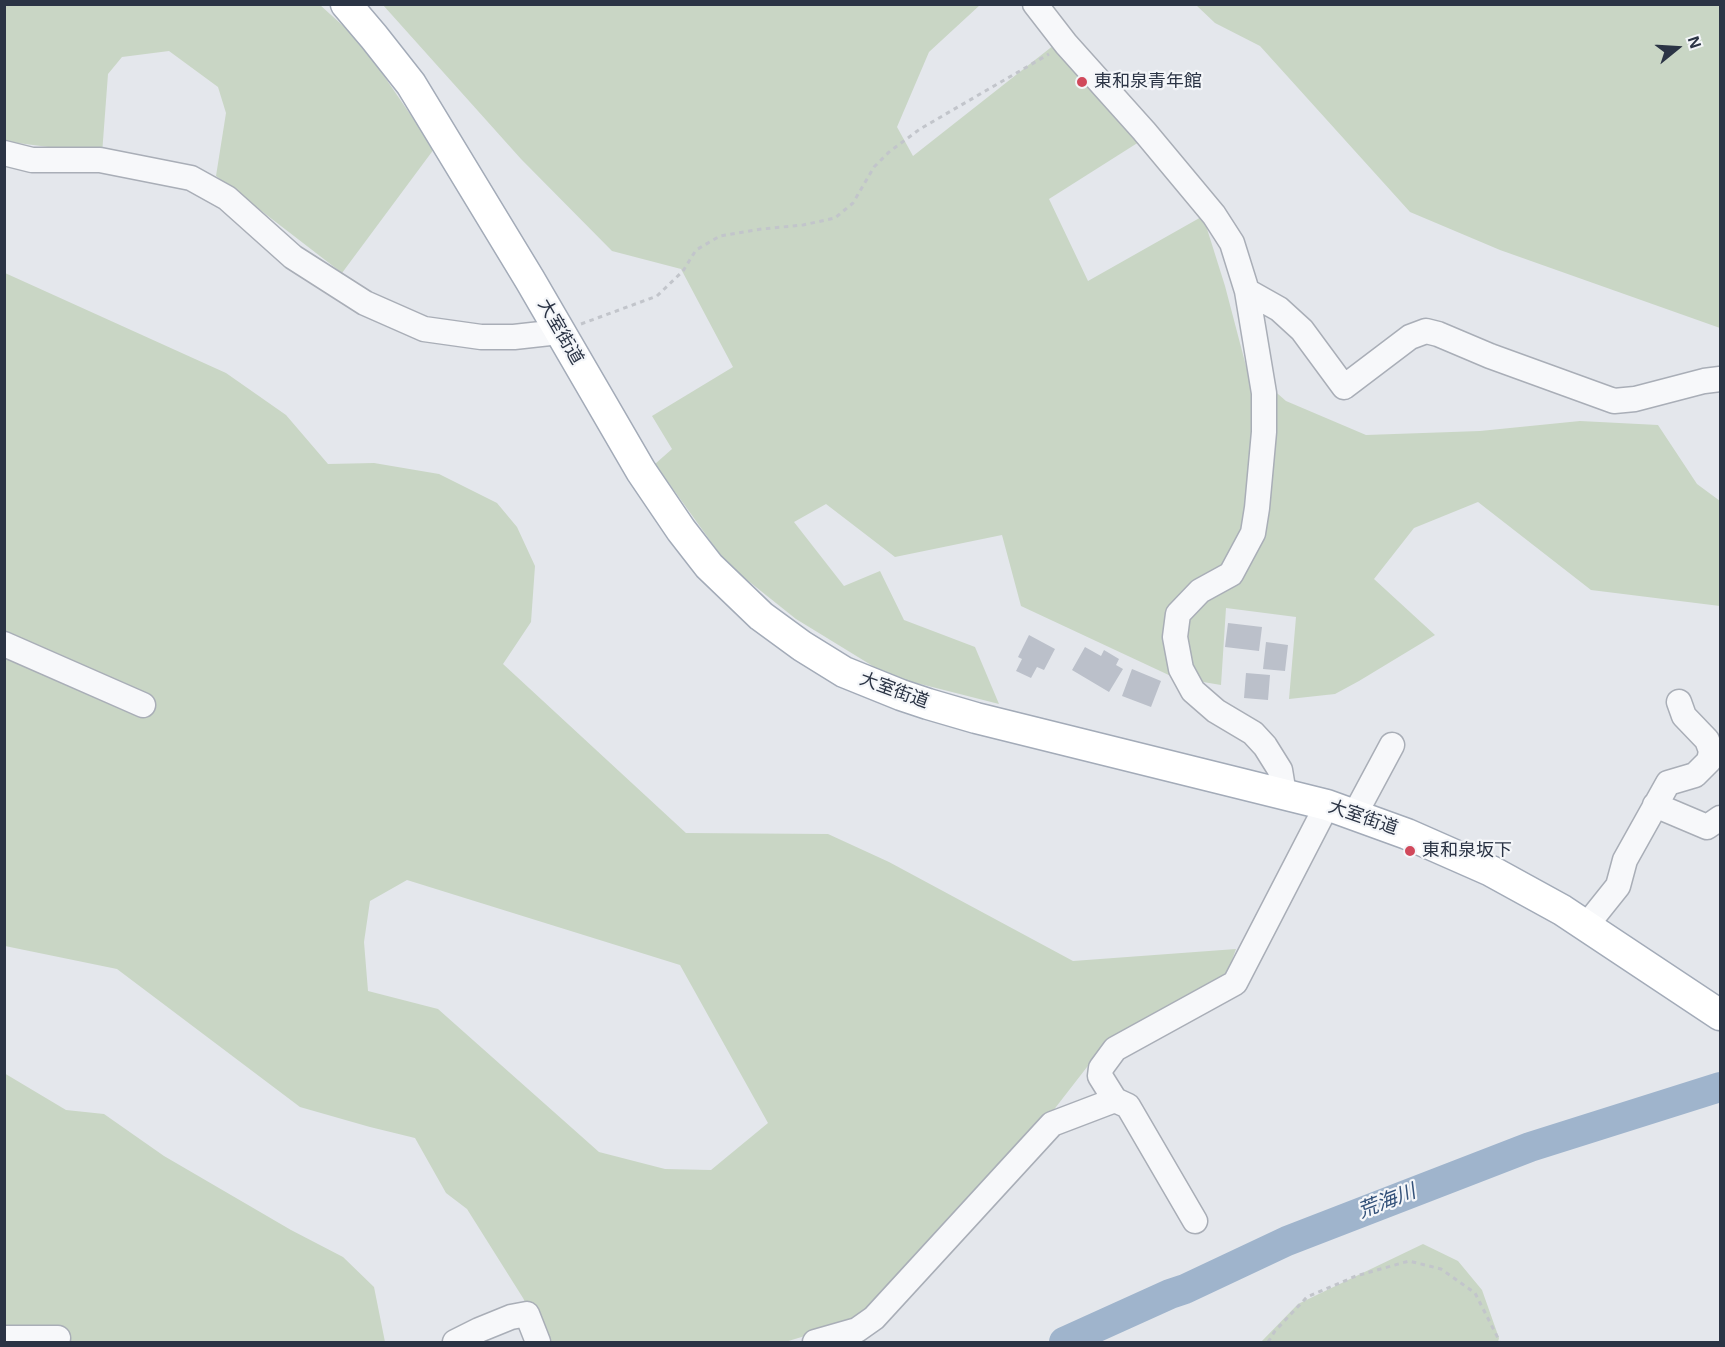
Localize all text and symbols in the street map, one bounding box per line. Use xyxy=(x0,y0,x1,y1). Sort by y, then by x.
north arrow xyxy=(1647,18,1707,78)
text: N xyxy=(1685,34,1704,50)
place label: 東和泉青年館 xyxy=(1094,71,1202,93)
marker: 東和泉青年館 xyxy=(1075,75,1089,89)
street label: 大室街道 xyxy=(533,295,587,369)
street label: 大室街道 xyxy=(856,669,932,713)
street label: 大室街道 xyxy=(1325,796,1401,840)
place label: 東和泉坂下 xyxy=(1422,840,1512,862)
marker: 東和泉坂下 xyxy=(1403,844,1417,858)
water label: 荒海川 xyxy=(1355,1180,1419,1224)

